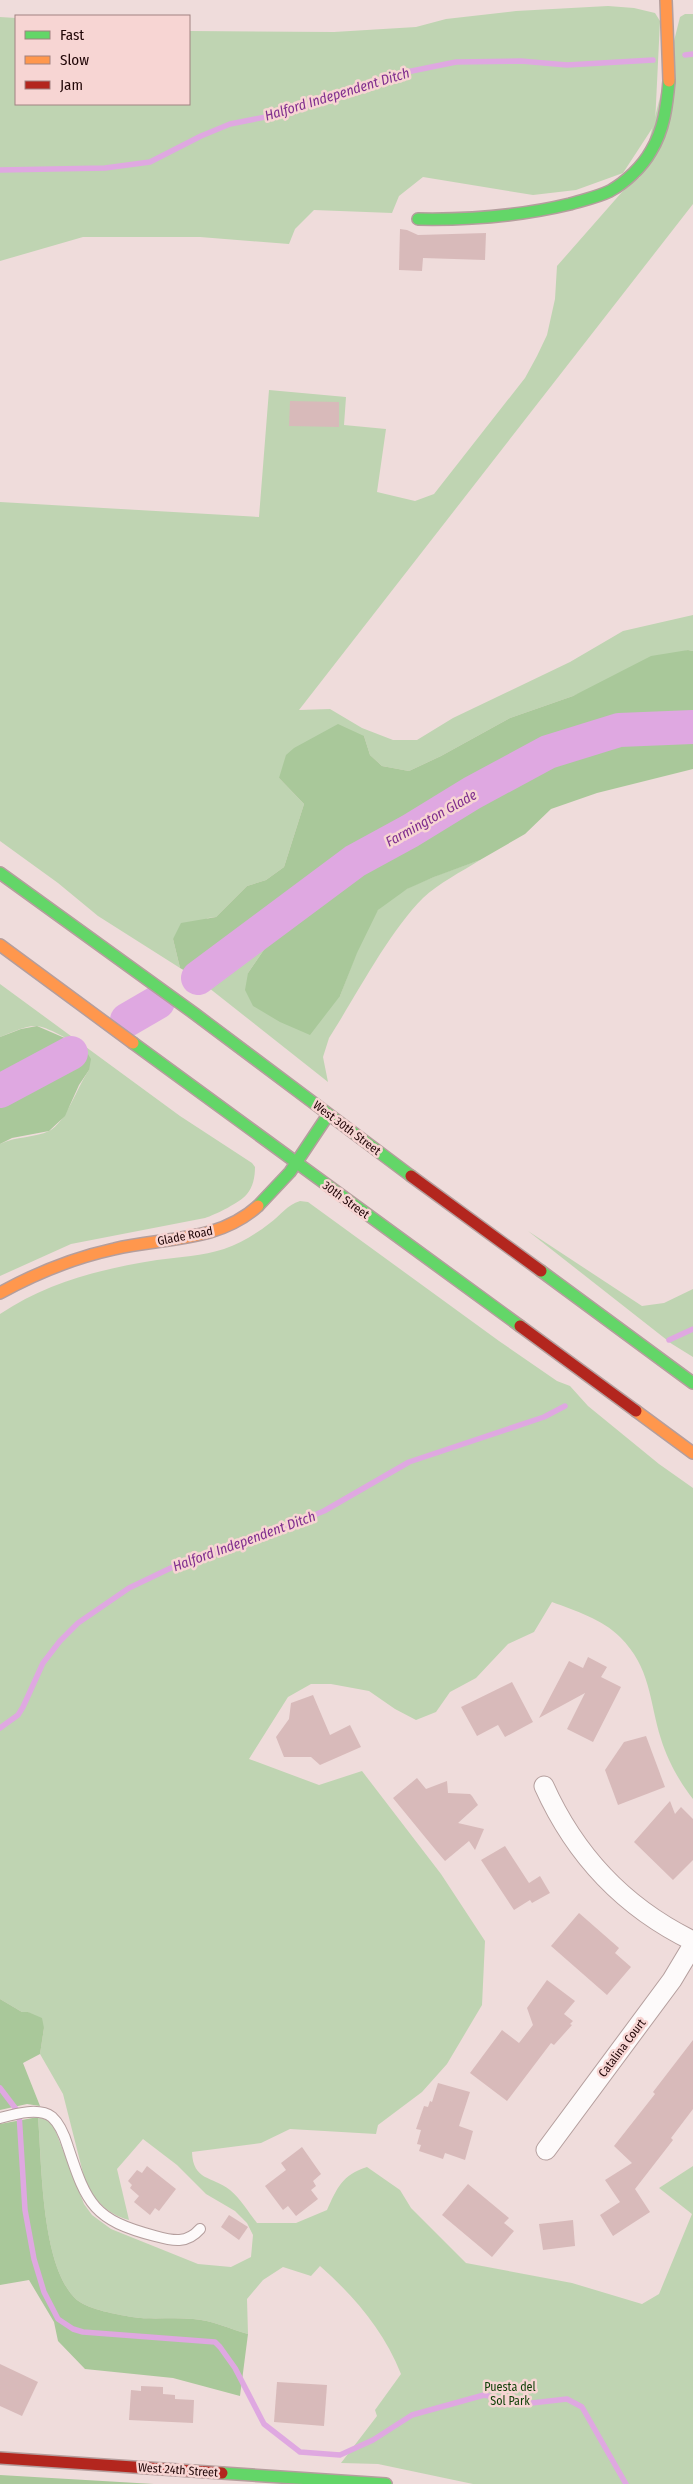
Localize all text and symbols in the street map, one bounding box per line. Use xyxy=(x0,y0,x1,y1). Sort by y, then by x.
legend xyxy=(15,15,190,105)
text: Fast xyxy=(60,26,84,44)
text: Slow xyxy=(60,51,89,69)
water label: Halford Independent Ditch xyxy=(263,64,412,125)
text: Jam xyxy=(60,76,83,94)
water label: Farmington Glade xyxy=(383,786,480,851)
street label: West 30th Street xyxy=(310,1098,384,1158)
street label: 30th Street xyxy=(320,1178,372,1222)
street label: Glade Road xyxy=(156,1224,214,1248)
water label: Halford Independent Ditch xyxy=(170,1508,318,1575)
street label: Catalina Court xyxy=(596,2016,648,2080)
park label: Puesta del Sol Park xyxy=(484,2380,536,2408)
street label: West 24th Street xyxy=(138,2460,219,2480)

